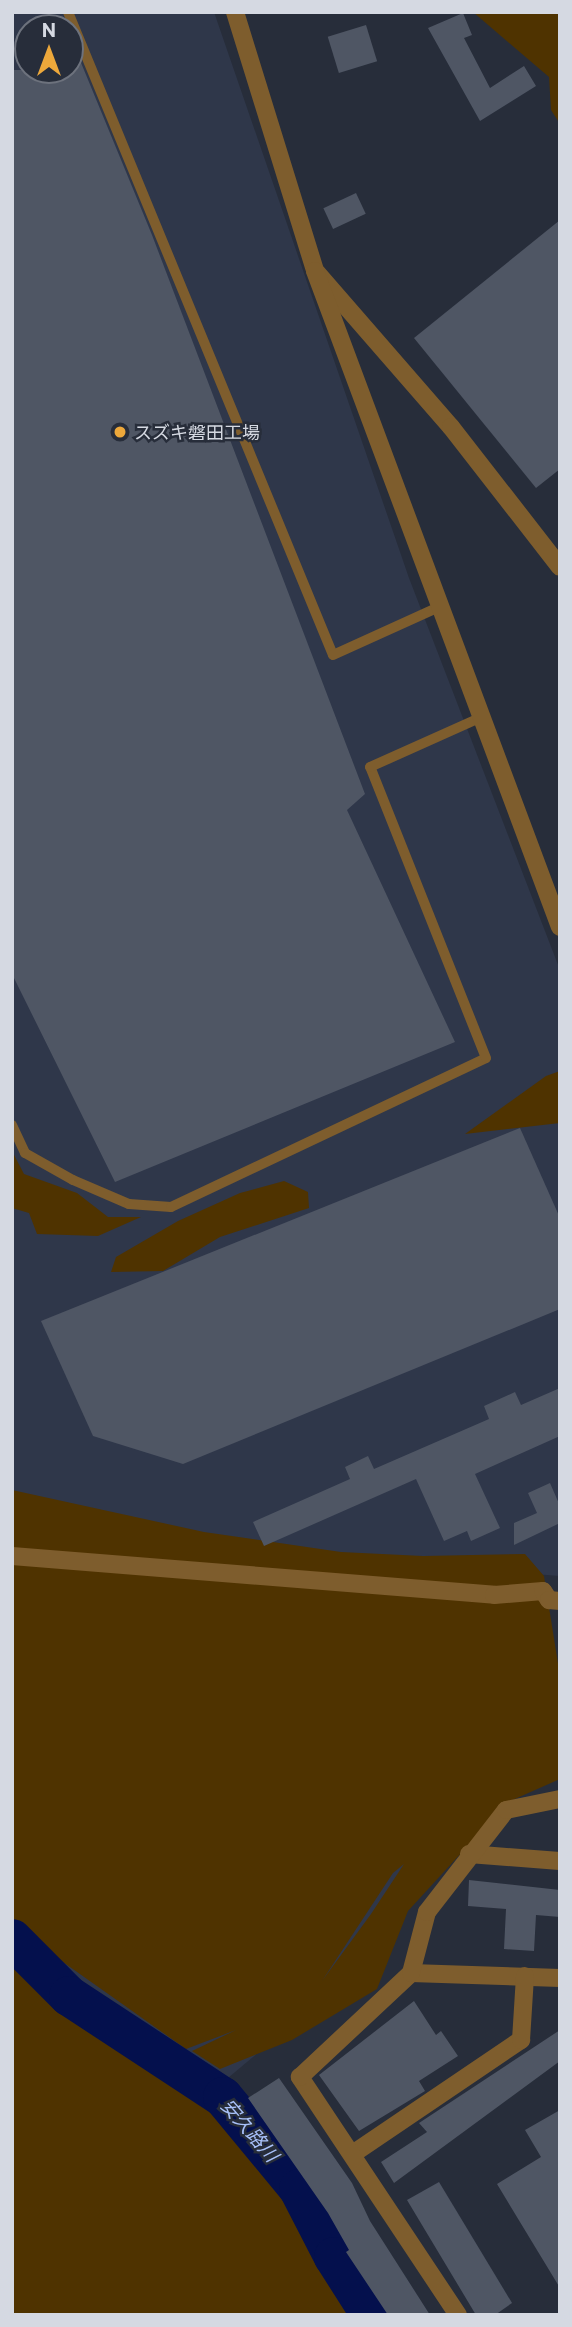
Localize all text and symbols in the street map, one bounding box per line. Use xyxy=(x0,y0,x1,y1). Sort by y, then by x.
north arrow xyxy=(14,14,84,84)
text: N xyxy=(42,18,56,41)
place label: スズキ磐田工場 xyxy=(134,421,260,443)
marker: スズキ磐田工場 xyxy=(112,424,128,440)
water label: 安久路川 xyxy=(216,2094,284,2166)

